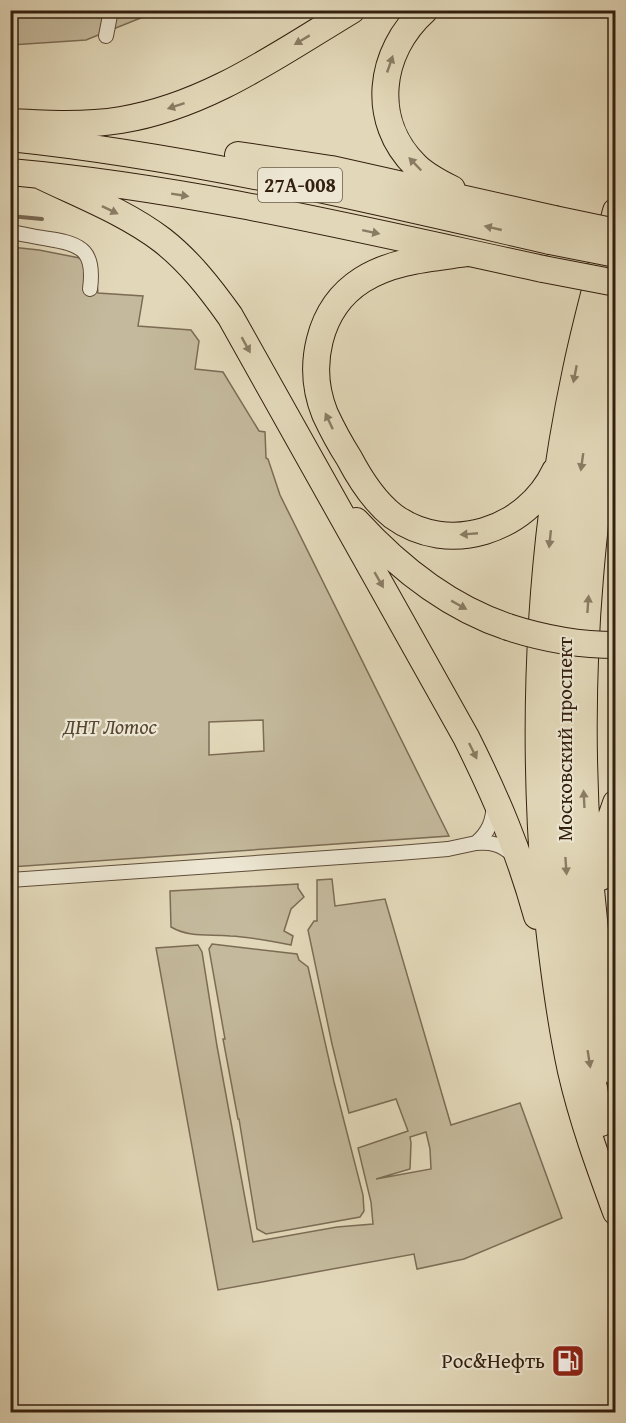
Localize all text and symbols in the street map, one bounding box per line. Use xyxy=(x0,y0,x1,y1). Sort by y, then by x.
one-way arrow xyxy=(294,35,310,46)
one-way arrow xyxy=(385,55,395,73)
one-way arrow xyxy=(167,101,185,111)
one-way arrow xyxy=(408,156,422,171)
road number: 27А-008 xyxy=(258,168,342,202)
one-way arrow xyxy=(171,190,190,199)
one-way arrow xyxy=(102,205,119,215)
one-way arrow xyxy=(483,222,502,232)
one-way arrow xyxy=(362,227,381,237)
one-way arrow xyxy=(241,336,251,353)
one-way arrow xyxy=(570,365,579,384)
one-way arrow xyxy=(324,413,333,430)
one-way arrow xyxy=(578,452,587,471)
one-way arrow xyxy=(459,530,478,539)
one-way arrow xyxy=(545,530,555,549)
one-way arrow xyxy=(374,572,384,589)
one-way arrow xyxy=(583,594,593,613)
one-way arrow xyxy=(451,600,468,610)
street label: Московский проспект xyxy=(549,637,580,841)
park label: ДНТ Лотос xyxy=(62,711,158,742)
one-way arrow xyxy=(468,742,477,759)
one-way arrow xyxy=(580,789,589,808)
one-way arrow xyxy=(561,856,570,875)
one-way arrow xyxy=(585,1050,594,1069)
fuel station icon: Рос&Нефть xyxy=(550,1343,586,1379)
place label: Рос&Нефть xyxy=(442,1345,545,1376)

